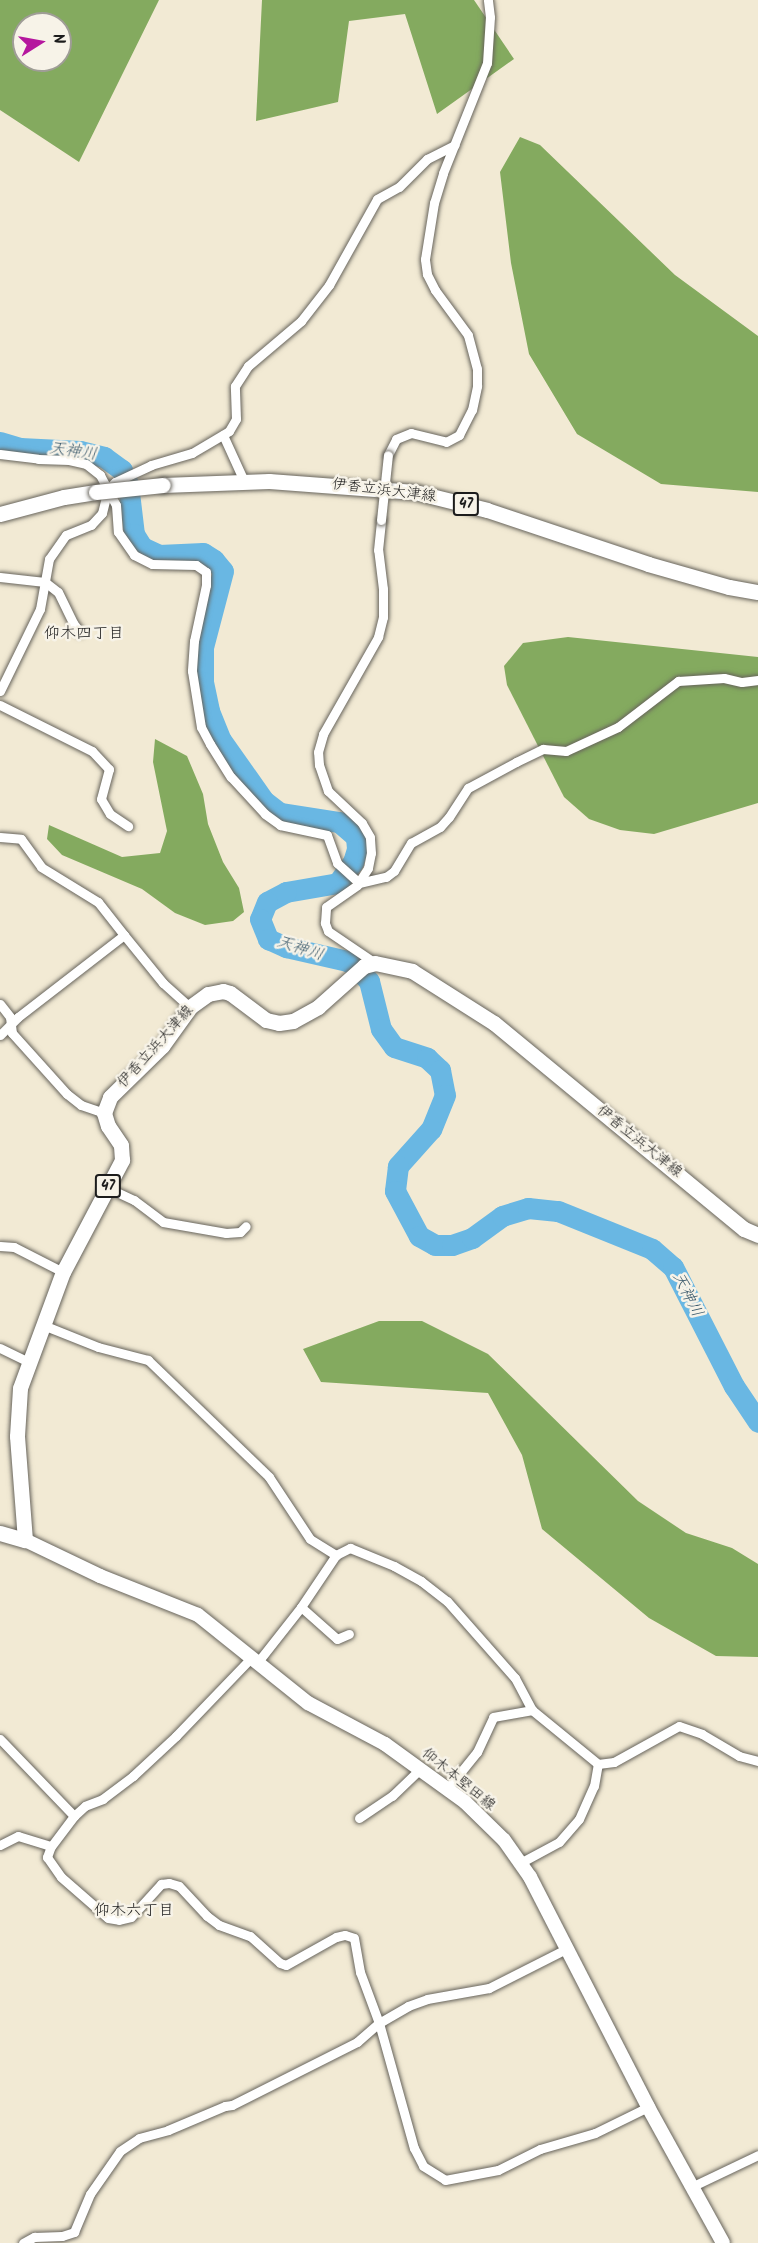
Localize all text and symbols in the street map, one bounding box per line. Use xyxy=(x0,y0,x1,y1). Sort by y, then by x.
north arrow xyxy=(12,12,72,72)
text: N xyxy=(45,31,71,46)
water label: 天神川 xyxy=(48,439,98,465)
street label: 伊香立浜大津線 xyxy=(331,476,437,506)
road number: 47 xyxy=(452,493,480,515)
district label: 仰木四丁目 xyxy=(44,624,124,644)
water label: 天神川 xyxy=(274,932,326,966)
street label: 伊香立浜大津線 xyxy=(114,1002,198,1092)
street label: 伊香立浜大津線 xyxy=(593,1102,685,1182)
road number: 47 xyxy=(94,1175,122,1197)
water label: 天神川 xyxy=(668,1269,706,1321)
street label: 仰木本堅田線 xyxy=(417,1745,499,1815)
district label: 仰木六丁目 xyxy=(94,1901,174,1921)

